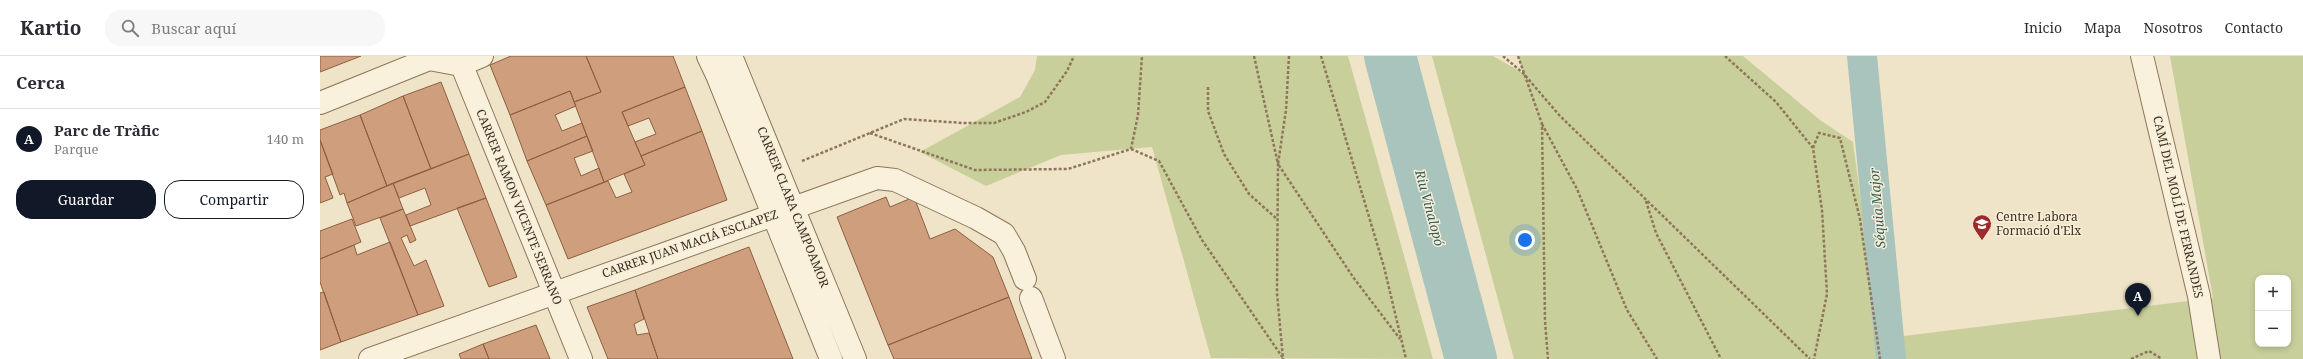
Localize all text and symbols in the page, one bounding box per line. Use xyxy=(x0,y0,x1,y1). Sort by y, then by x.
search box xyxy=(105,10,385,46)
text: Kartio xyxy=(20,15,81,41)
icon: search xyxy=(119,17,141,39)
text: Buscar aquí xyxy=(151,18,236,38)
text: Inicio xyxy=(2024,18,2062,37)
text: Mapa xyxy=(2084,18,2122,37)
text: Nosotros xyxy=(2144,18,2203,37)
text: Contacto xyxy=(2225,18,2283,37)
text: Cerca xyxy=(16,71,65,94)
street label: CARRER RAMON VICENTE SERRANO xyxy=(472,106,567,307)
street label: CAMÍ DEL MOLÍ DE FERRANDES xyxy=(2149,114,2208,300)
text: Parc de Tràfic xyxy=(54,120,159,140)
street label: CARRER CLARA CAMPOAMOR xyxy=(753,124,834,290)
text: A xyxy=(24,130,34,148)
text: 140 m xyxy=(267,130,304,148)
text: Parque xyxy=(54,140,99,158)
water label: Séquia Major xyxy=(1864,166,1889,249)
water label: Riu Vinalopó xyxy=(1411,167,1449,248)
button: Guardar xyxy=(16,180,156,219)
button: Compartir xyxy=(164,180,304,219)
street label: CARRER JUAN MACIÁ ESCLAPEZ xyxy=(599,205,780,282)
place label: Centre Labora Formació d'Elx xyxy=(1996,208,2081,239)
school or university icon: Centre Labora Formació d'Elx xyxy=(1971,213,1993,241)
your location xyxy=(1515,230,1535,250)
map controls xyxy=(2255,275,2291,347)
button: + xyxy=(2255,275,2291,311)
pin: A xyxy=(2125,283,2151,316)
button: − xyxy=(2255,311,2291,347)

